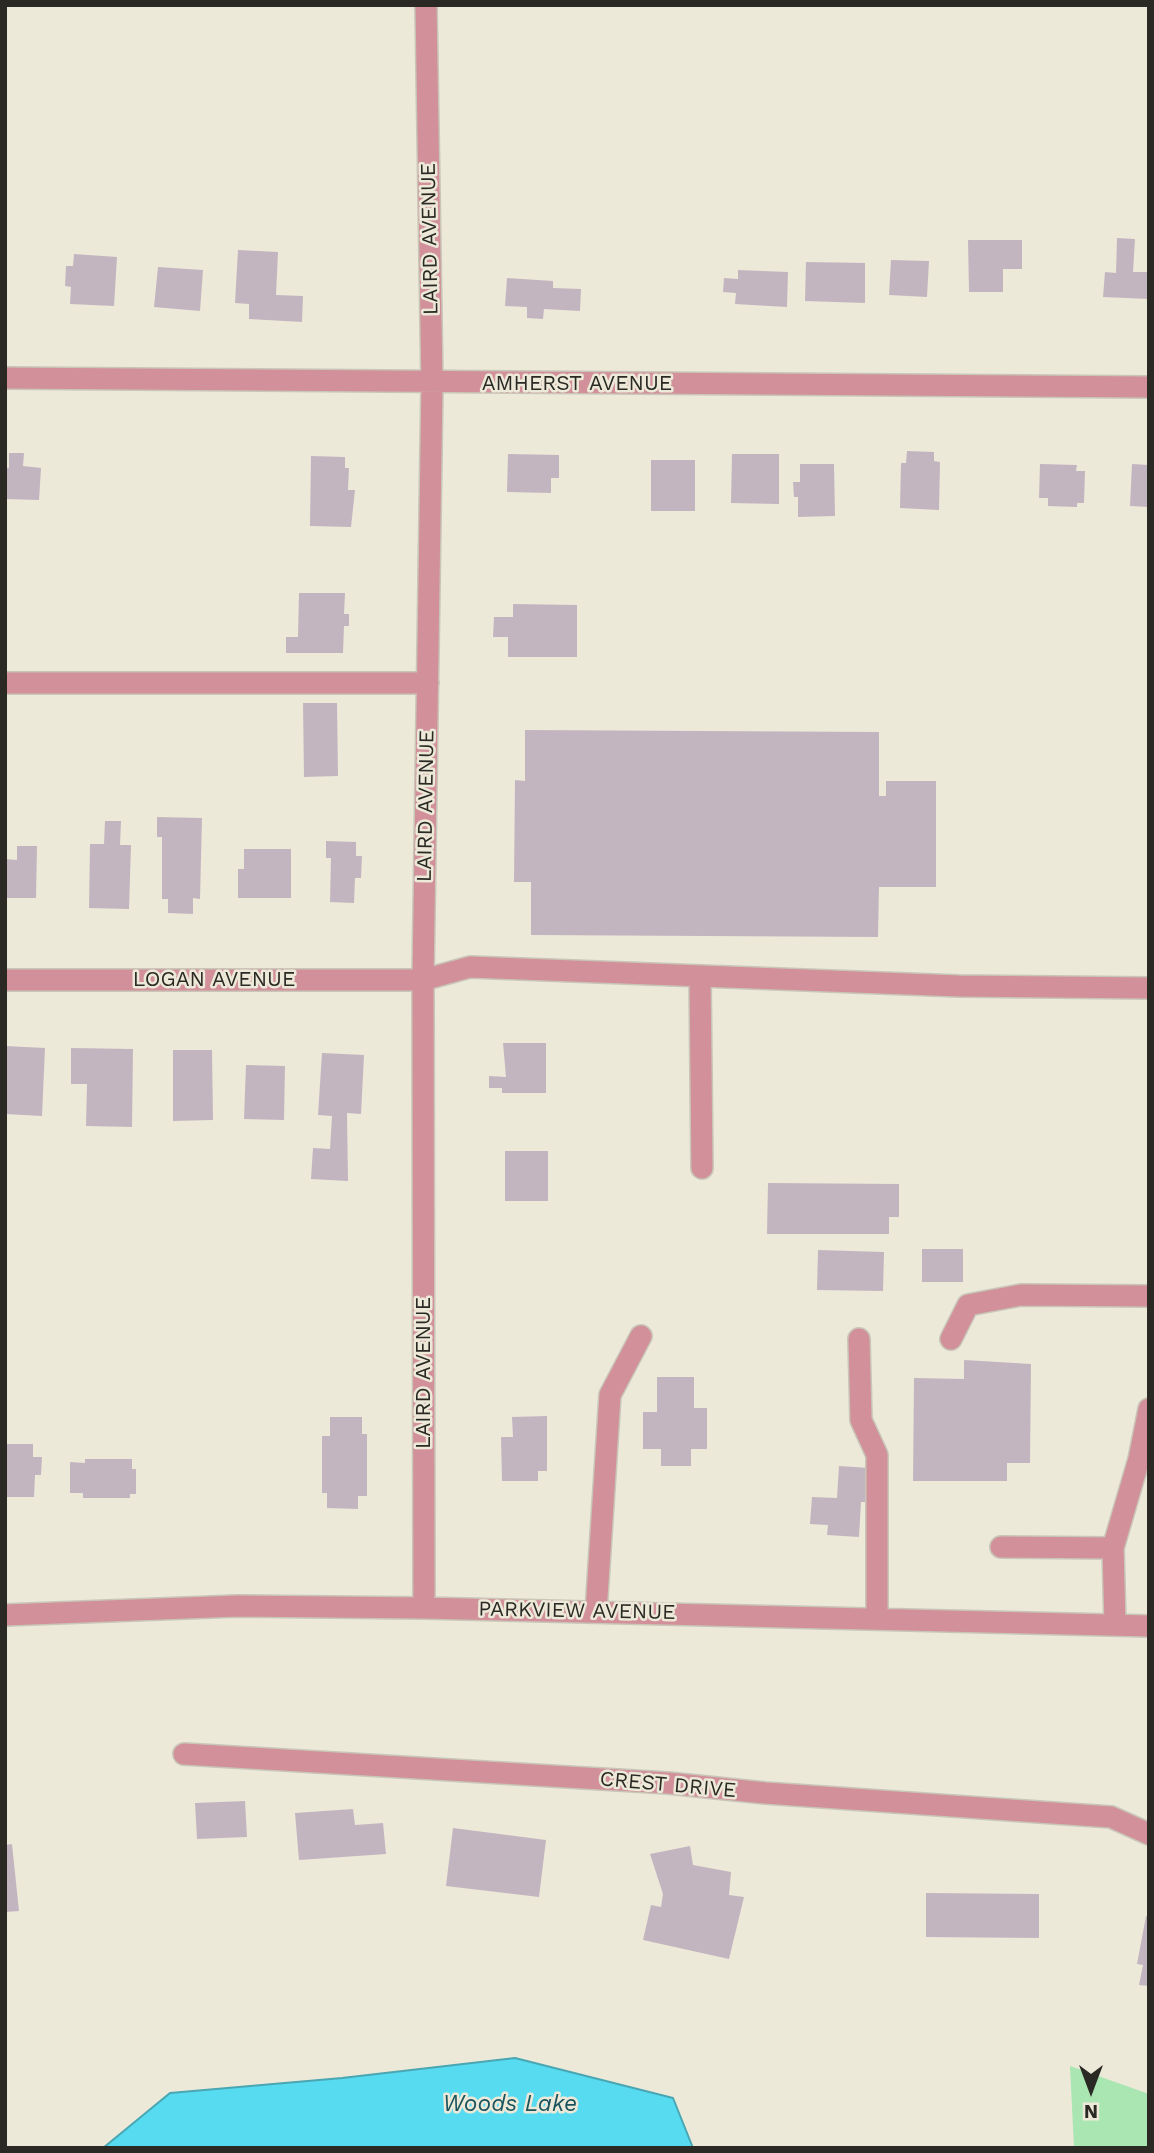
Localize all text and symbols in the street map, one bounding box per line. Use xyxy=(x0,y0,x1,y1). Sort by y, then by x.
street label: LAIRD AVENUE xyxy=(416,163,444,315)
street label: AMHERST AVENUE xyxy=(482,371,672,397)
street label: LAIRD AVENUE xyxy=(412,730,440,882)
street label: LOGAN AVENUE xyxy=(133,967,295,993)
street label: LAIRD AVENUE xyxy=(411,1297,437,1449)
street label: PARKVIEW AVENUE xyxy=(478,1597,676,1625)
street label: CREST DRIVE xyxy=(599,1766,737,1804)
north arrow xyxy=(1056,2055,1126,2125)
water label: Woods Lake xyxy=(443,2090,577,2118)
text: N xyxy=(1084,2100,1098,2123)

